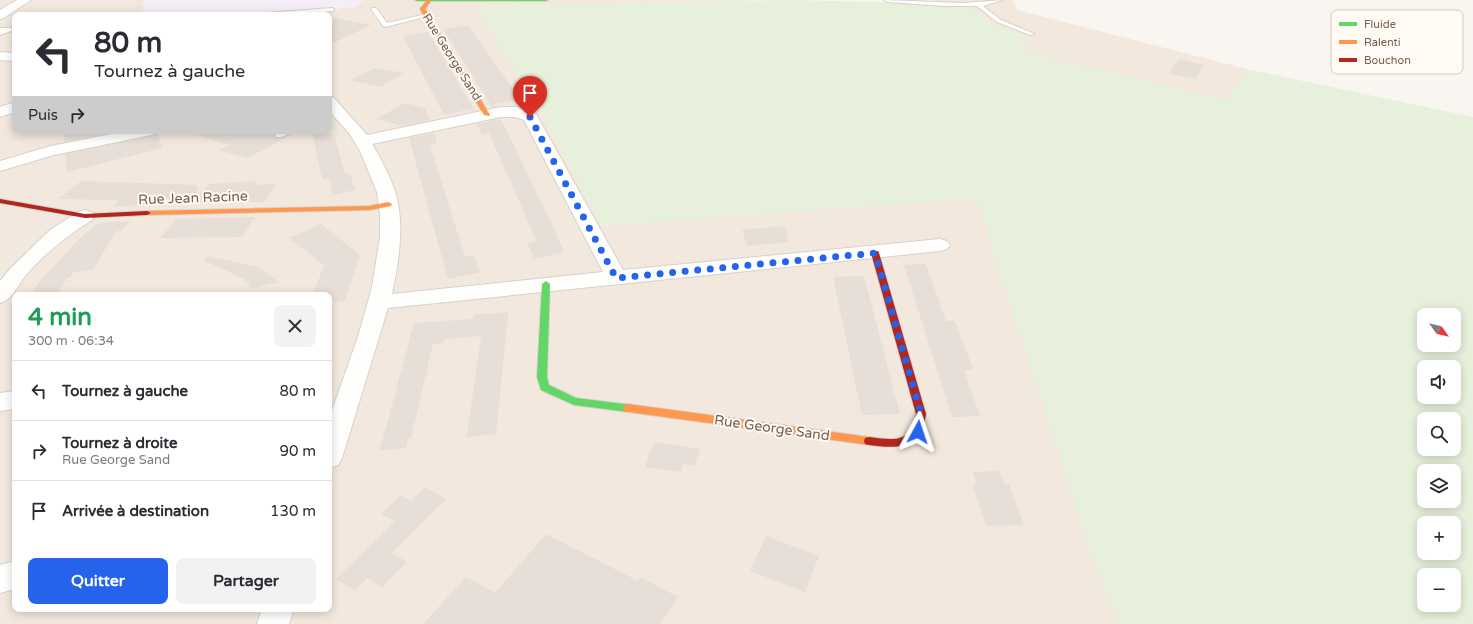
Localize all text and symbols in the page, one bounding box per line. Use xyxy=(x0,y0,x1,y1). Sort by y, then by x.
legend xyxy=(1331,10,1463,74)
street label: Rue George Sand xyxy=(420,11,484,103)
text: Fluide xyxy=(1364,18,1396,31)
text: 80 m xyxy=(94,26,162,60)
icon: left xyxy=(28,28,80,80)
text: Ralenti xyxy=(1364,36,1401,49)
text: Bouchon xyxy=(1364,54,1411,67)
text: Tournez à gauche xyxy=(94,60,245,82)
pin xyxy=(513,76,547,117)
icon: arrive xyxy=(519,82,541,104)
icon: right xyxy=(66,104,88,126)
text: Puis xyxy=(28,106,58,124)
street label: Rue Jean Racine xyxy=(138,188,248,208)
text: 4 min xyxy=(28,303,92,332)
button: close xyxy=(274,305,316,347)
north arrow xyxy=(1417,308,1461,352)
map controls xyxy=(1417,308,1461,612)
text: 300 m · 06:34 xyxy=(28,333,114,349)
button: sound xyxy=(1417,360,1461,404)
icon: left xyxy=(28,380,50,402)
text: Tournez à gauche xyxy=(62,382,188,400)
text: 80 m xyxy=(279,382,316,400)
street label: Rue George Sand xyxy=(713,411,831,445)
position arrow xyxy=(897,411,939,453)
button: search xyxy=(1417,412,1461,456)
text: Tournez à droite xyxy=(62,434,177,452)
icon: right xyxy=(28,440,50,462)
text: 90 m xyxy=(279,442,316,460)
text: Rue George Sand xyxy=(62,452,170,468)
button: layers xyxy=(1417,464,1461,508)
icon: arrive xyxy=(28,500,50,522)
text: Arrivée à destination xyxy=(62,502,209,520)
text: 130 m xyxy=(270,502,316,520)
button: + xyxy=(1417,516,1461,560)
button: Quitter xyxy=(28,558,168,604)
button: Partager xyxy=(176,558,316,604)
button: − xyxy=(1417,568,1461,612)

